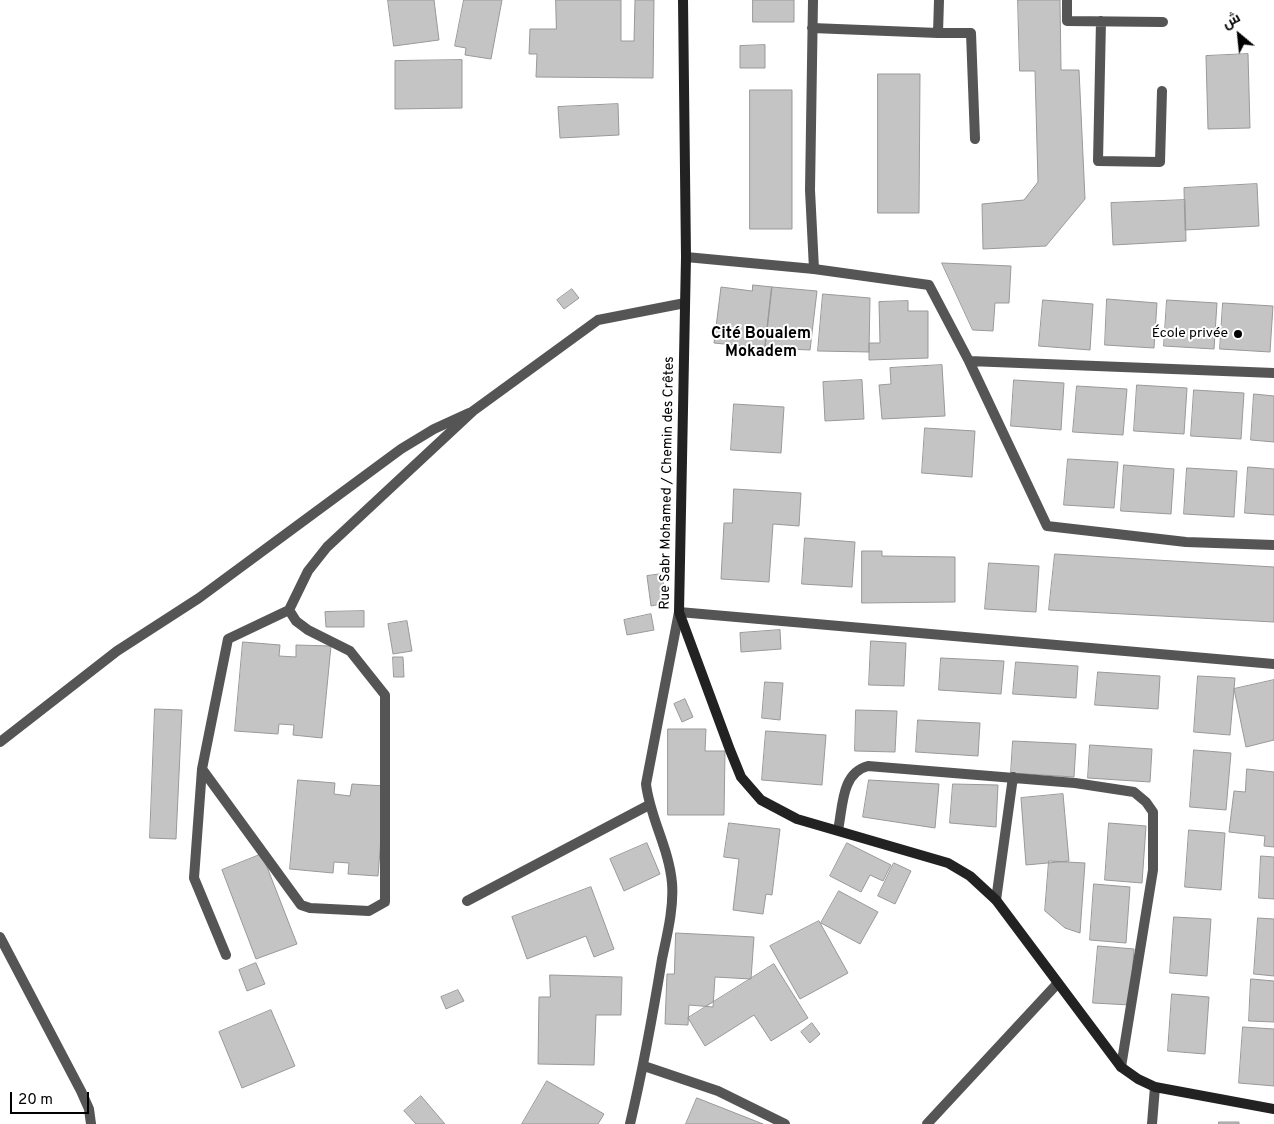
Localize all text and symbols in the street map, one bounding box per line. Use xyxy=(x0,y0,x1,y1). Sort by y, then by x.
north arrow xyxy=(1214,10,1264,60)
text: ش xyxy=(1220,10,1244,33)
district label: Cité Boualem Mokadem xyxy=(711,325,811,363)
place label: École privée xyxy=(1152,326,1228,342)
marker: École privée xyxy=(1232,328,1244,340)
street label: Rue Sabr Mohamed / Chemin des Crêtes xyxy=(657,356,679,610)
scale bar xyxy=(12,1082,91,1114)
text: 20 m xyxy=(18,1091,53,1110)

